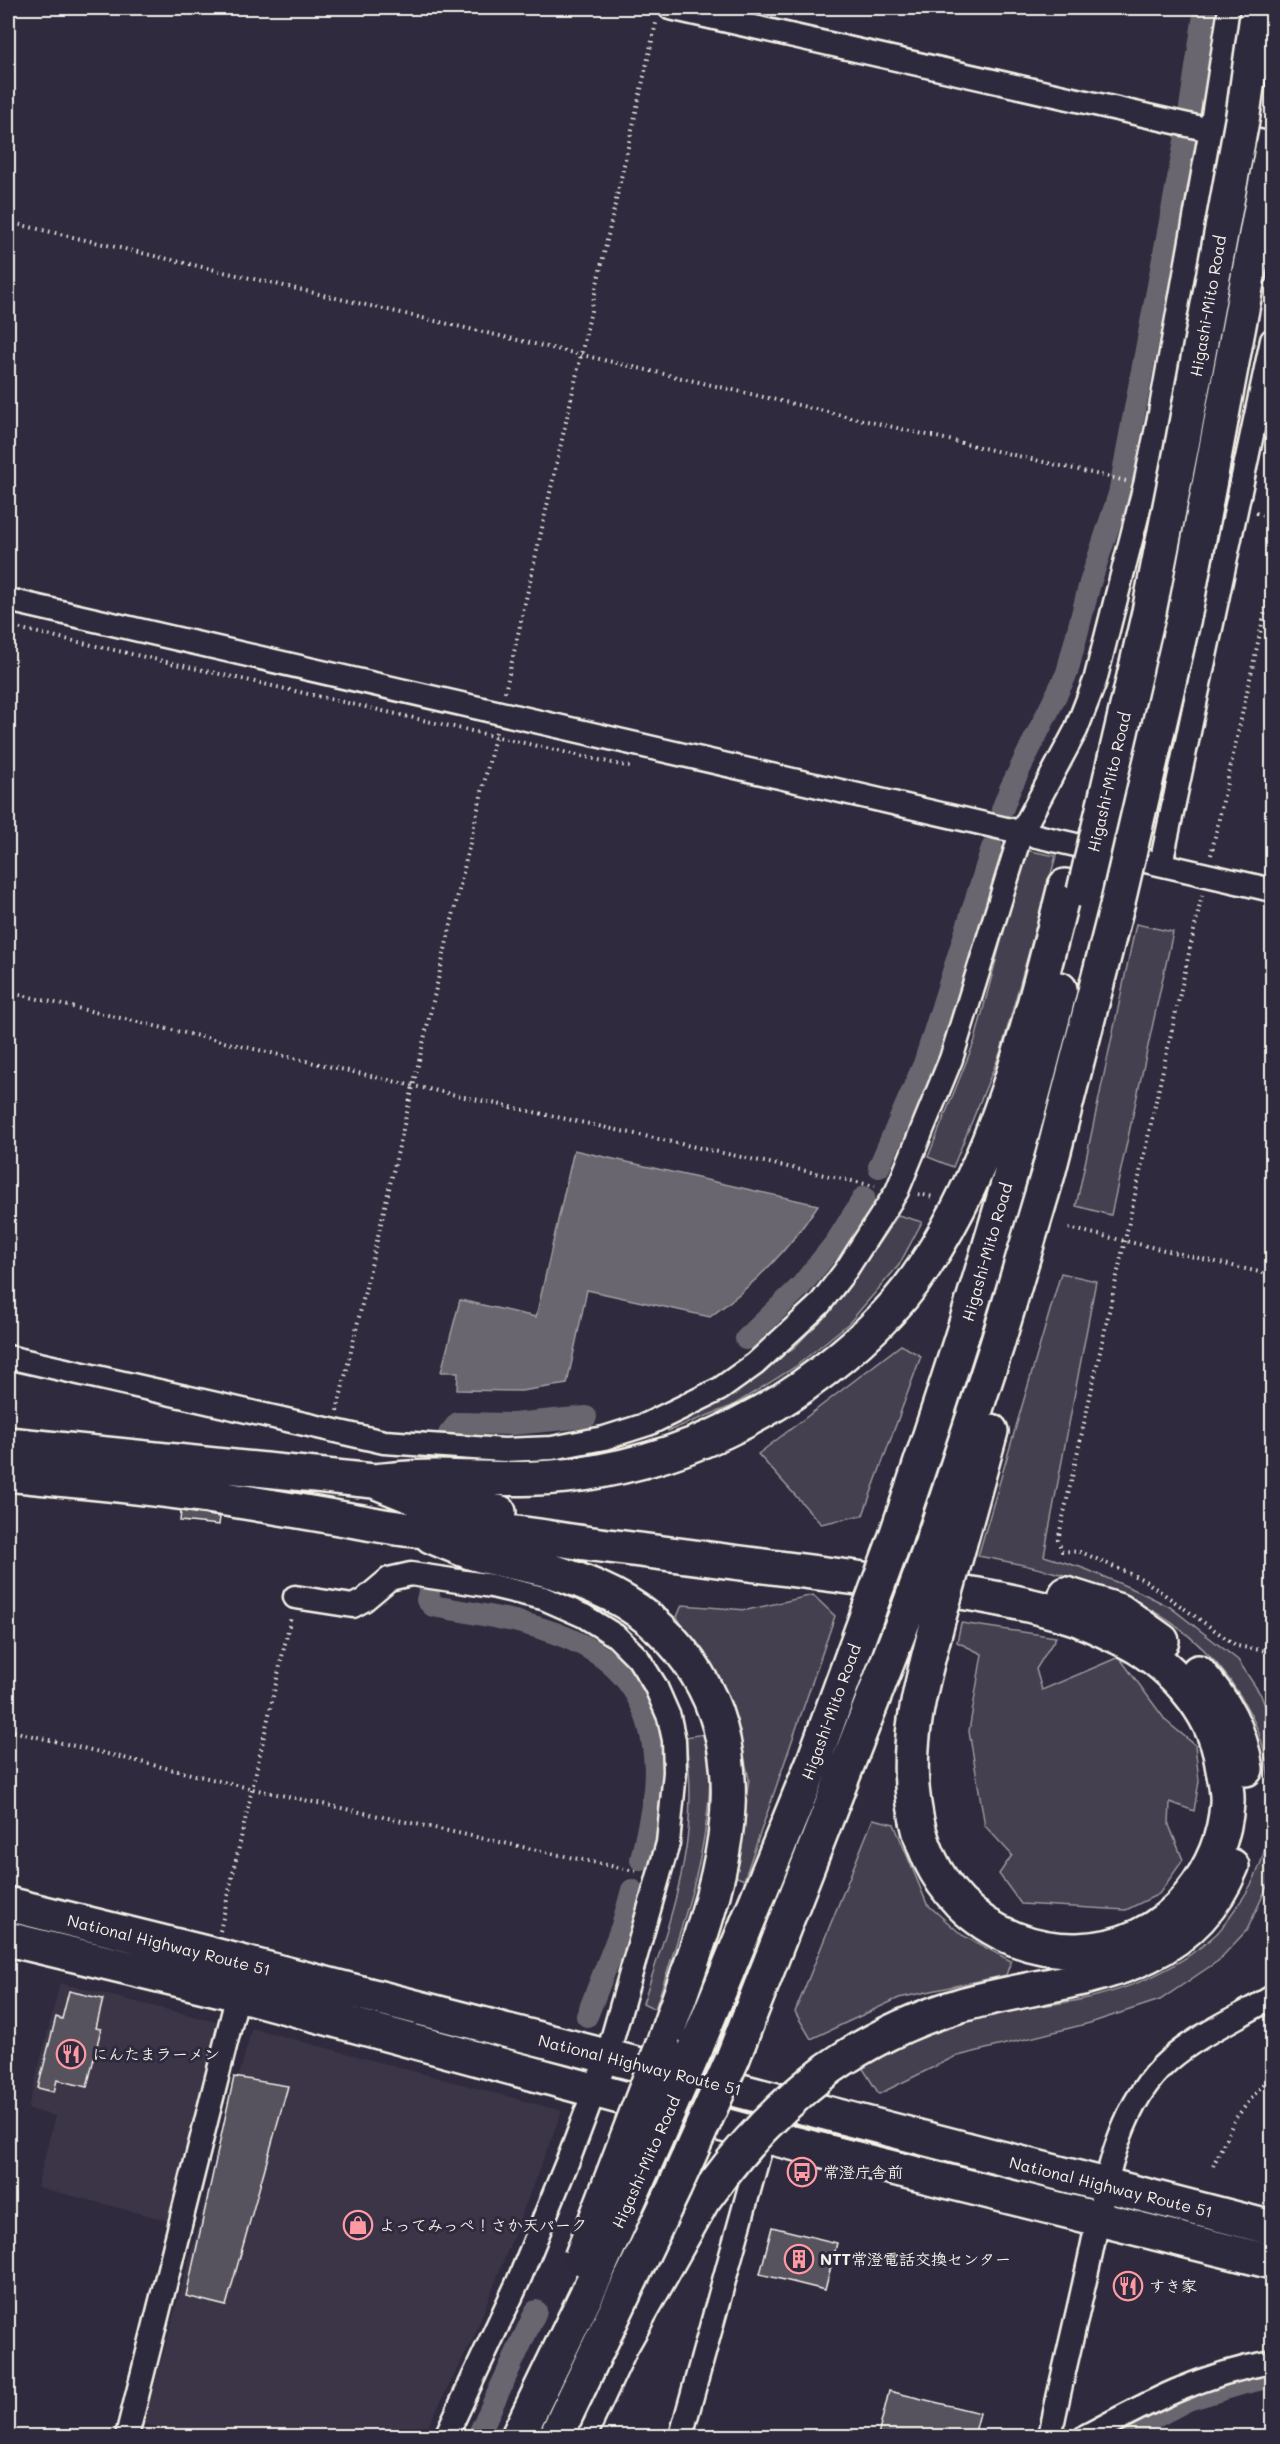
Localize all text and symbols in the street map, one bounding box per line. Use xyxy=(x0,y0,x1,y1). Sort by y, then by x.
street label: Higashi-Mito Road xyxy=(1185,234,1230,378)
street label: Higashi-Mito Road xyxy=(1082,710,1135,854)
street label: Higashi-Mito Road xyxy=(957,1180,1016,1324)
street label: Higashi-Mito Road xyxy=(796,1641,865,1783)
street label: National Highway Route 51 xyxy=(65,1909,273,1980)
street label: National Highway Route 51 xyxy=(536,2029,744,2100)
restaurant icon: にんたまラーメン xyxy=(55,2038,87,2070)
place label: にんたまラーメン xyxy=(92,2043,220,2064)
street label: Higashi-Mito Road xyxy=(607,2092,684,2231)
street label: National Highway Route 51 xyxy=(1007,2151,1215,2222)
bus stop icon: 常澄庁舎前 xyxy=(786,2156,818,2188)
place label: 常澄庁舎前 xyxy=(823,2161,903,2182)
shop icon: よってみっぺ！さか天パーク xyxy=(342,2209,374,2241)
place label: よってみっぺ！さか天パーク xyxy=(379,2214,587,2235)
building icon: NTT常澄電話交換センター xyxy=(783,2243,815,2275)
place label: NTT常澄電話交換センター xyxy=(820,2248,1011,2269)
restaurant icon: すき家 xyxy=(1112,2270,1144,2302)
place label: すき家 xyxy=(1149,2275,1197,2296)

